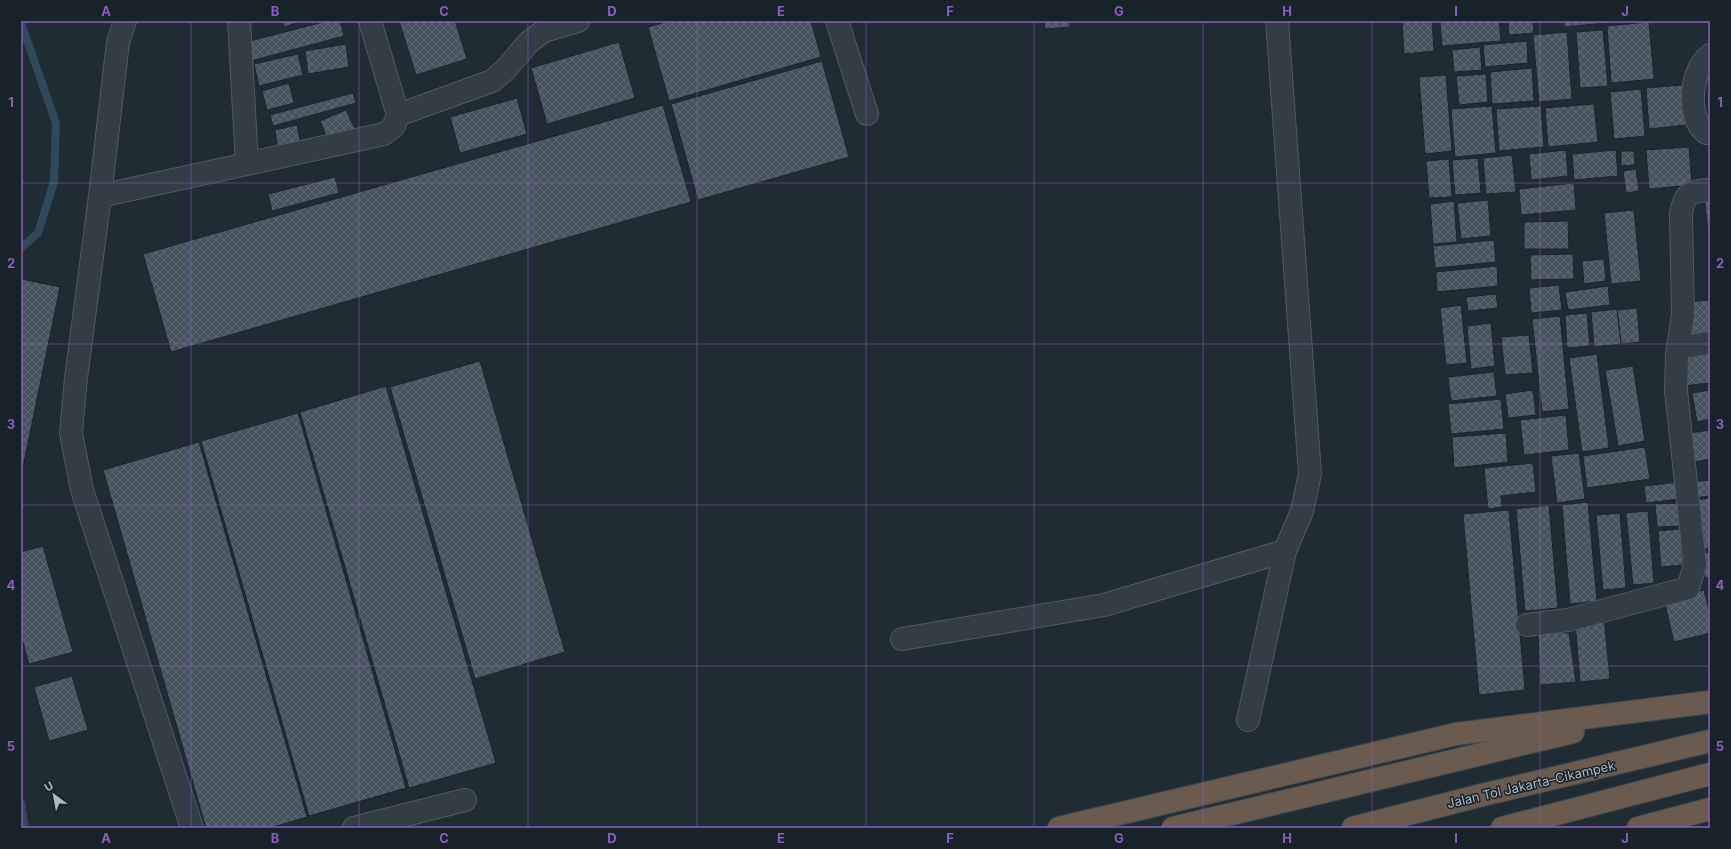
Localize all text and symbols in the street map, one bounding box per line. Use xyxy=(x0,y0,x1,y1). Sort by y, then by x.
text: A xyxy=(101,3,111,19)
text: B xyxy=(271,3,280,19)
text: C xyxy=(439,3,449,19)
text: D xyxy=(607,3,617,19)
text: E xyxy=(777,3,785,19)
text: F xyxy=(946,3,954,19)
text: G xyxy=(1114,3,1124,19)
text: H xyxy=(1282,3,1292,19)
text: I xyxy=(1454,3,1458,19)
text: J xyxy=(1621,3,1629,19)
text: 1 xyxy=(8,94,14,110)
text: 1 xyxy=(1717,94,1723,110)
text: 2 xyxy=(7,255,15,271)
text: 2 xyxy=(1716,255,1724,271)
text: 3 xyxy=(7,416,15,432)
text: 3 xyxy=(1716,416,1724,432)
text: 4 xyxy=(7,577,16,593)
text: 4 xyxy=(1716,577,1725,593)
text: 5 xyxy=(7,738,15,754)
text: 5 xyxy=(1716,738,1724,754)
street label: Jalan Tol Jakarta–Cikampek xyxy=(1445,757,1617,811)
north arrow xyxy=(34,775,74,815)
text: U xyxy=(42,778,56,795)
text: A xyxy=(101,830,111,846)
text: B xyxy=(271,830,280,846)
text: C xyxy=(439,830,449,846)
text: D xyxy=(607,830,617,846)
text: E xyxy=(777,830,785,846)
text: F xyxy=(946,830,954,846)
text: G xyxy=(1114,830,1124,846)
text: H xyxy=(1282,830,1292,846)
text: I xyxy=(1454,830,1458,846)
text: J xyxy=(1621,830,1629,846)

